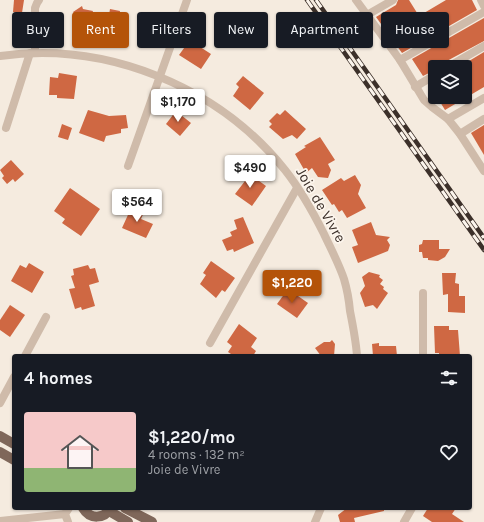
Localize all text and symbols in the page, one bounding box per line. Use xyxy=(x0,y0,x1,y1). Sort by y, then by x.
chip: Buy xyxy=(12,12,64,48)
chip: Rent xyxy=(72,12,129,48)
chip: Filters xyxy=(137,12,206,48)
chip: New xyxy=(214,12,268,48)
chip: Apartment xyxy=(276,12,373,48)
chip: House xyxy=(381,12,449,48)
map controls xyxy=(428,60,472,104)
button: layers xyxy=(428,60,472,104)
pin: $1,170 xyxy=(145,89,211,123)
text: $1,170 xyxy=(160,94,196,109)
pin: $490 xyxy=(226,155,274,189)
text: $490 xyxy=(234,160,266,175)
street label: Joie de Vivre xyxy=(292,164,350,246)
pin: $564 xyxy=(113,189,161,223)
text: $564 xyxy=(121,194,153,209)
pin: $1,220 xyxy=(259,270,325,304)
text: $1,220 xyxy=(272,275,312,290)
icon: filters xyxy=(438,367,460,389)
text: 4 homes xyxy=(24,368,93,388)
text: $1,220/mo xyxy=(148,427,235,447)
icon: home xyxy=(56,428,104,476)
icon: heart xyxy=(438,441,460,463)
text: 4 rooms · 132 m² xyxy=(148,447,245,462)
text: Joie de Vivre xyxy=(148,462,221,477)

